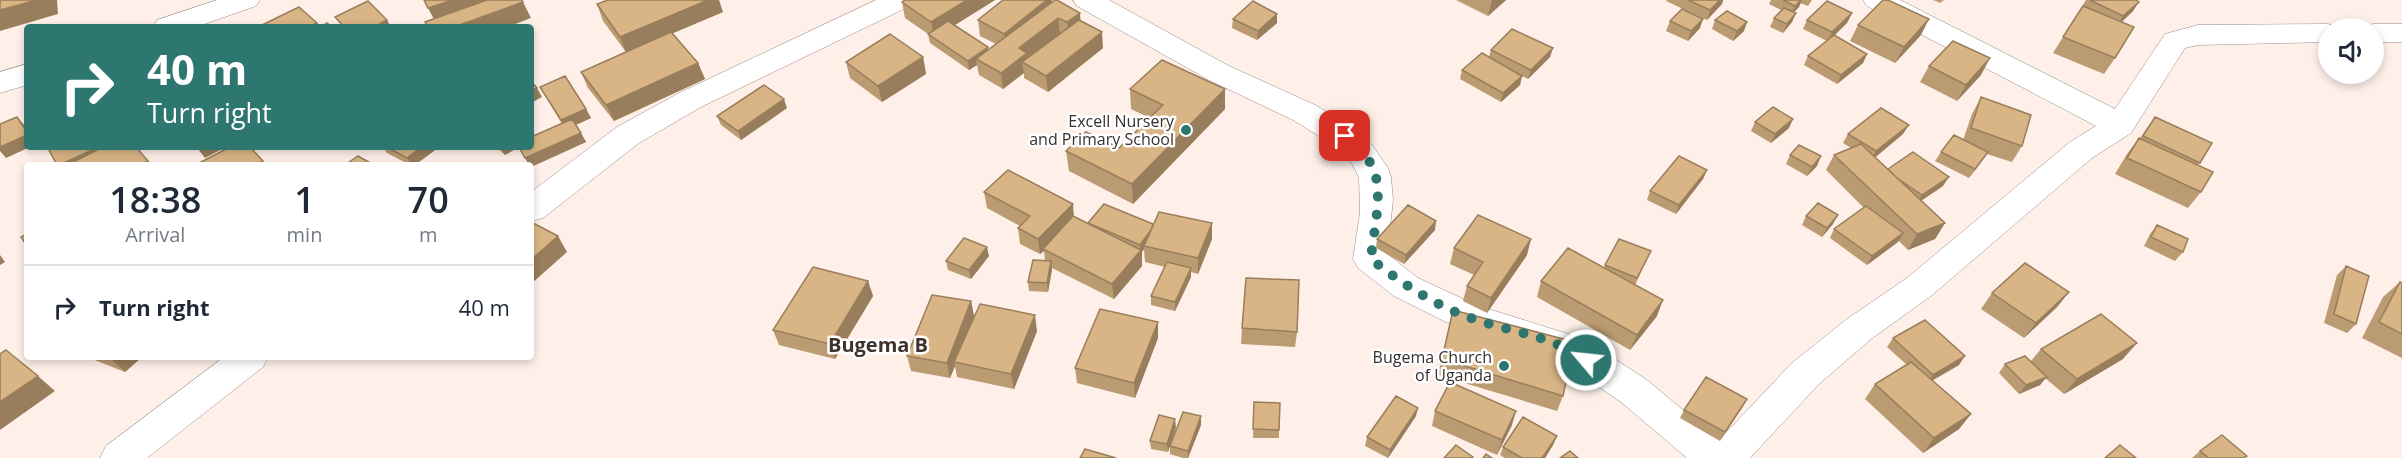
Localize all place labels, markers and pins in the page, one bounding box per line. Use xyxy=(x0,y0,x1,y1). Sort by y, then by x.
place label: Excell Nursery and Primary School xyxy=(1029,110,1175,150)
pin xyxy=(1319,110,1370,161)
marker: Excell Nursery and Primary School xyxy=(1179,123,1193,137)
place label: Bugema Church of Uganda xyxy=(1373,346,1492,386)
marker: Bugema Church of Uganda xyxy=(1497,359,1511,373)

